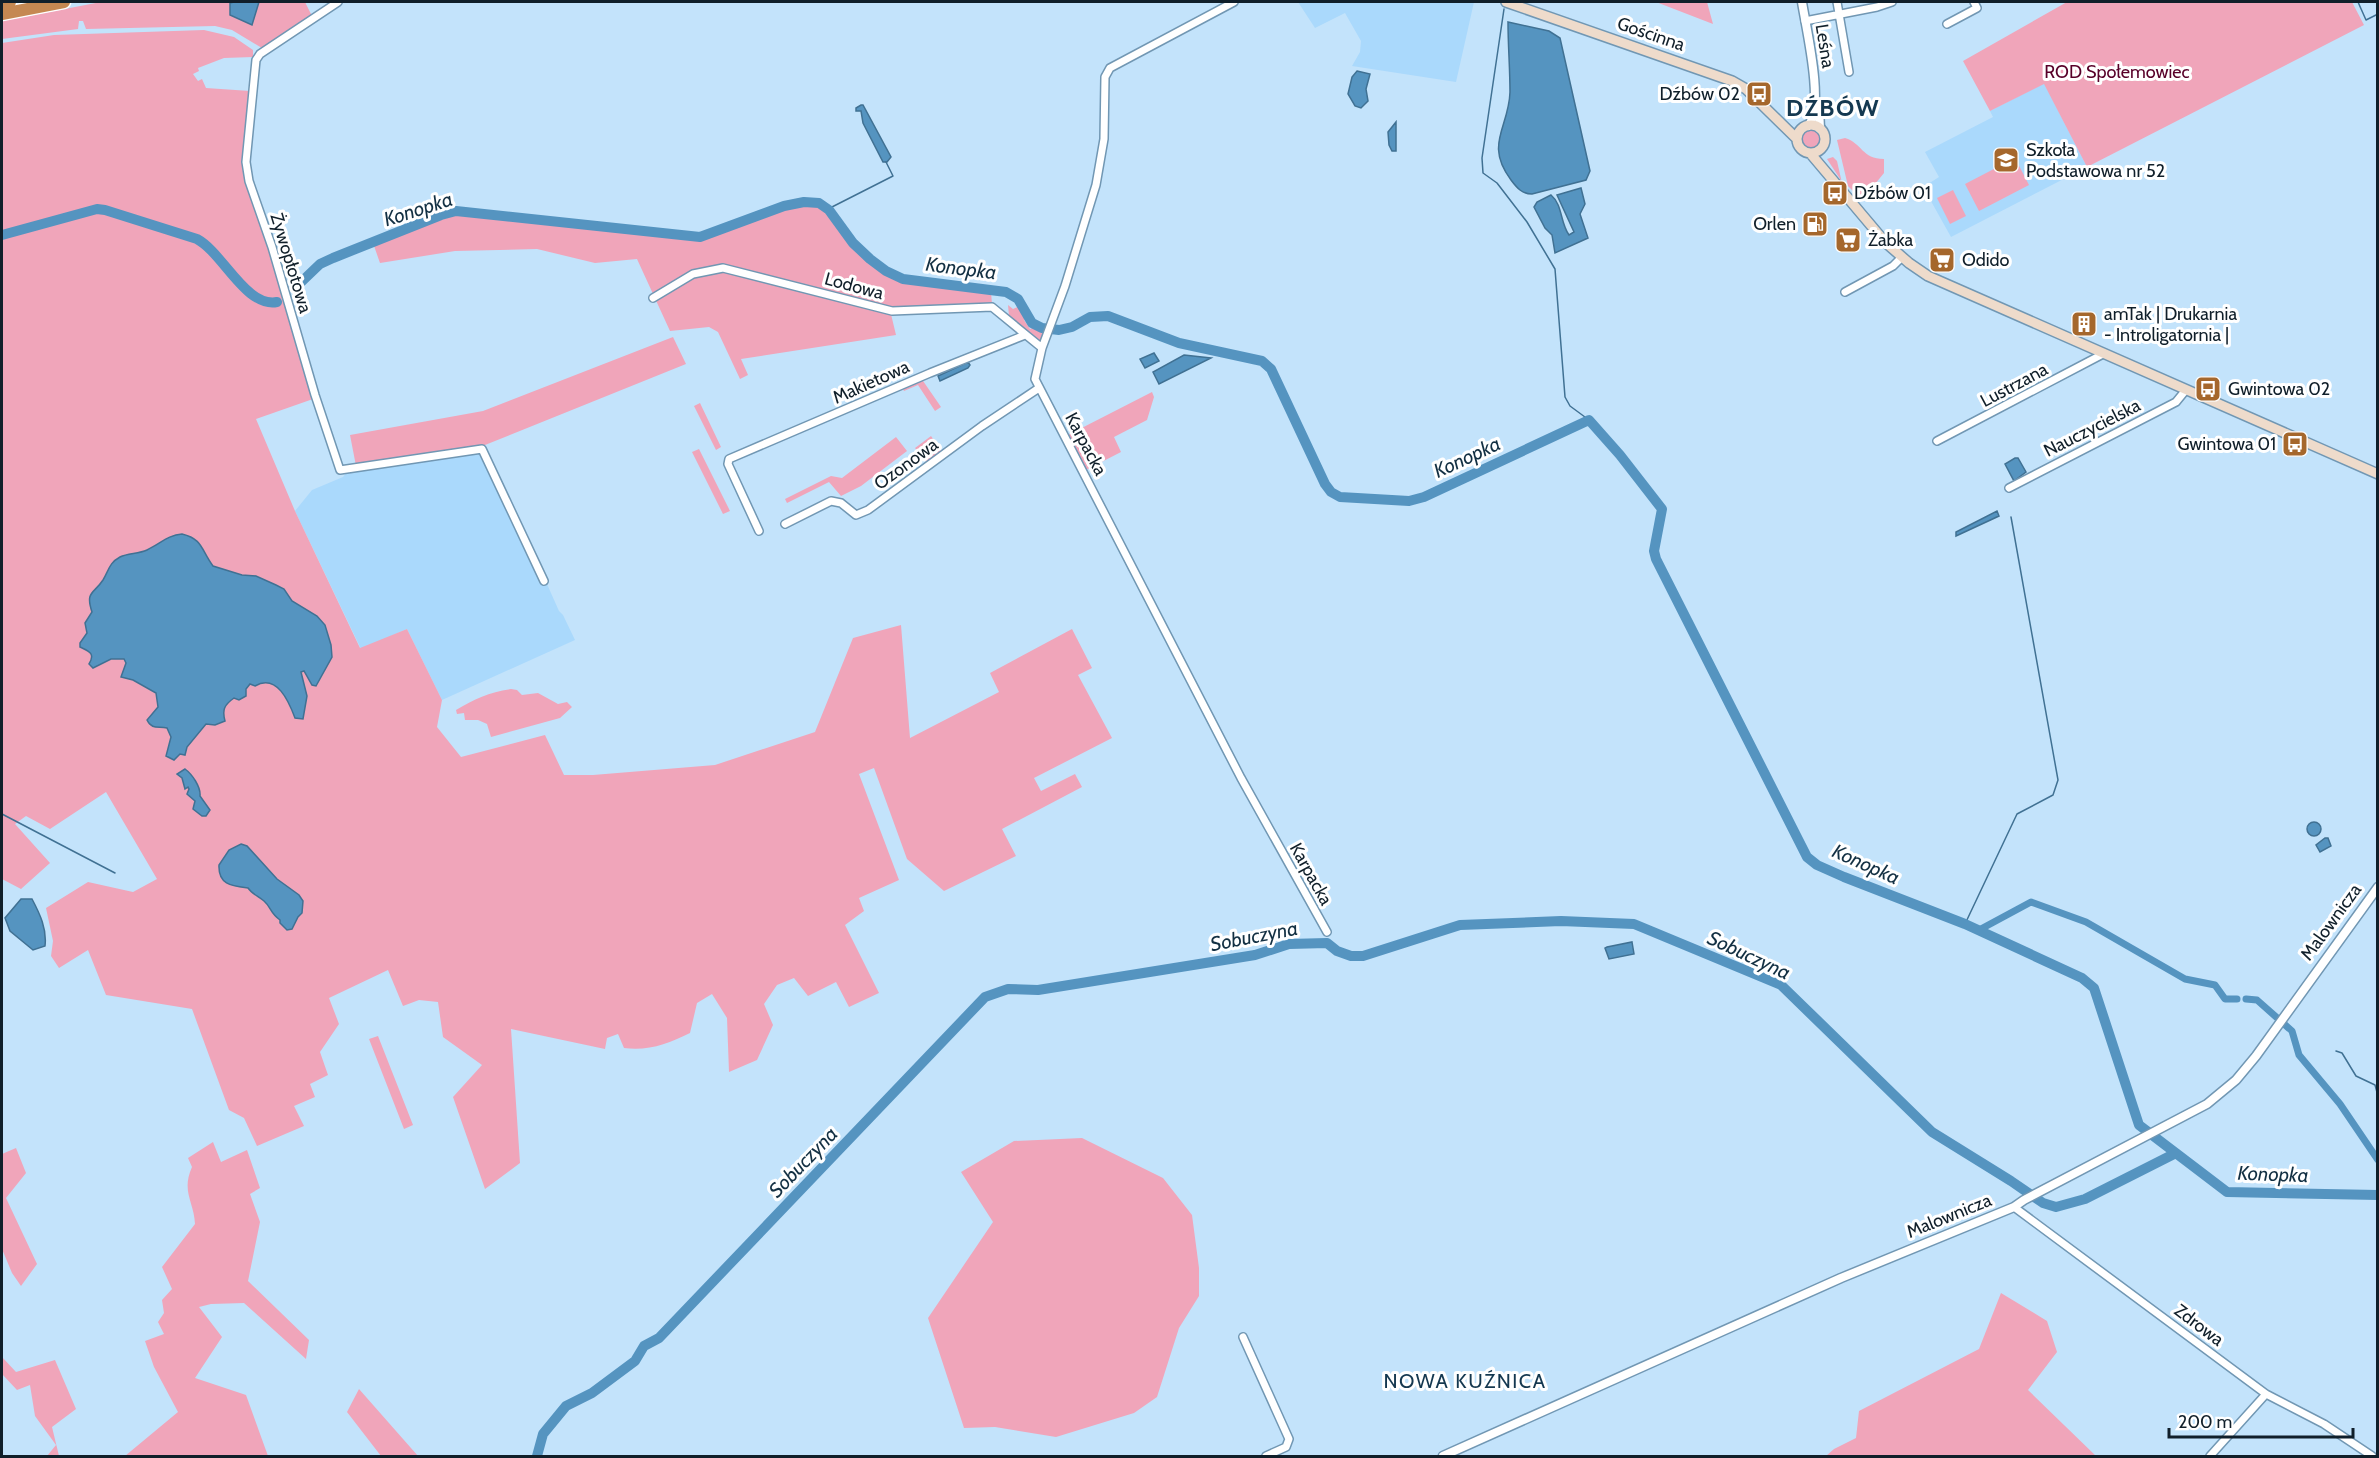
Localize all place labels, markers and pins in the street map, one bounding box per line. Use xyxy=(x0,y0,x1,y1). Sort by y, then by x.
bus stop icon: Dźbów 02 xyxy=(1744,79,1774,109)
place label: Dźbów 02 xyxy=(1660,83,1740,105)
place label: Szkoła Podstawowa nr 52 xyxy=(2026,139,2165,182)
school or university icon: Szkoła Podstawowa nr 52 xyxy=(1991,145,2021,175)
bus stop icon: Dźbów 01 xyxy=(1820,178,1850,208)
place label: Dźbów 01 xyxy=(1854,182,1931,204)
fuel station icon: Orlen xyxy=(1800,209,1830,239)
place label: Orlen xyxy=(1753,213,1796,235)
supermarket icon: Żabka xyxy=(1833,225,1863,255)
place label: Żabka xyxy=(1868,229,1913,251)
supermarket icon: Odido xyxy=(1927,245,1957,275)
place label: Odido xyxy=(1962,249,2010,271)
place label: amTak | Drukarnia - Introligatornia | xyxy=(2104,303,2237,346)
building icon: amTak | Drukarnia - Introligatornia | xyxy=(2069,309,2099,339)
bus stop icon: Gwintowa 02 xyxy=(2193,374,2223,404)
place label: Gwintowa 02 xyxy=(2228,378,2330,400)
bus stop icon: Gwintowa 01 xyxy=(2280,429,2310,459)
place label: Gwintowa 01 xyxy=(2177,433,2276,455)

